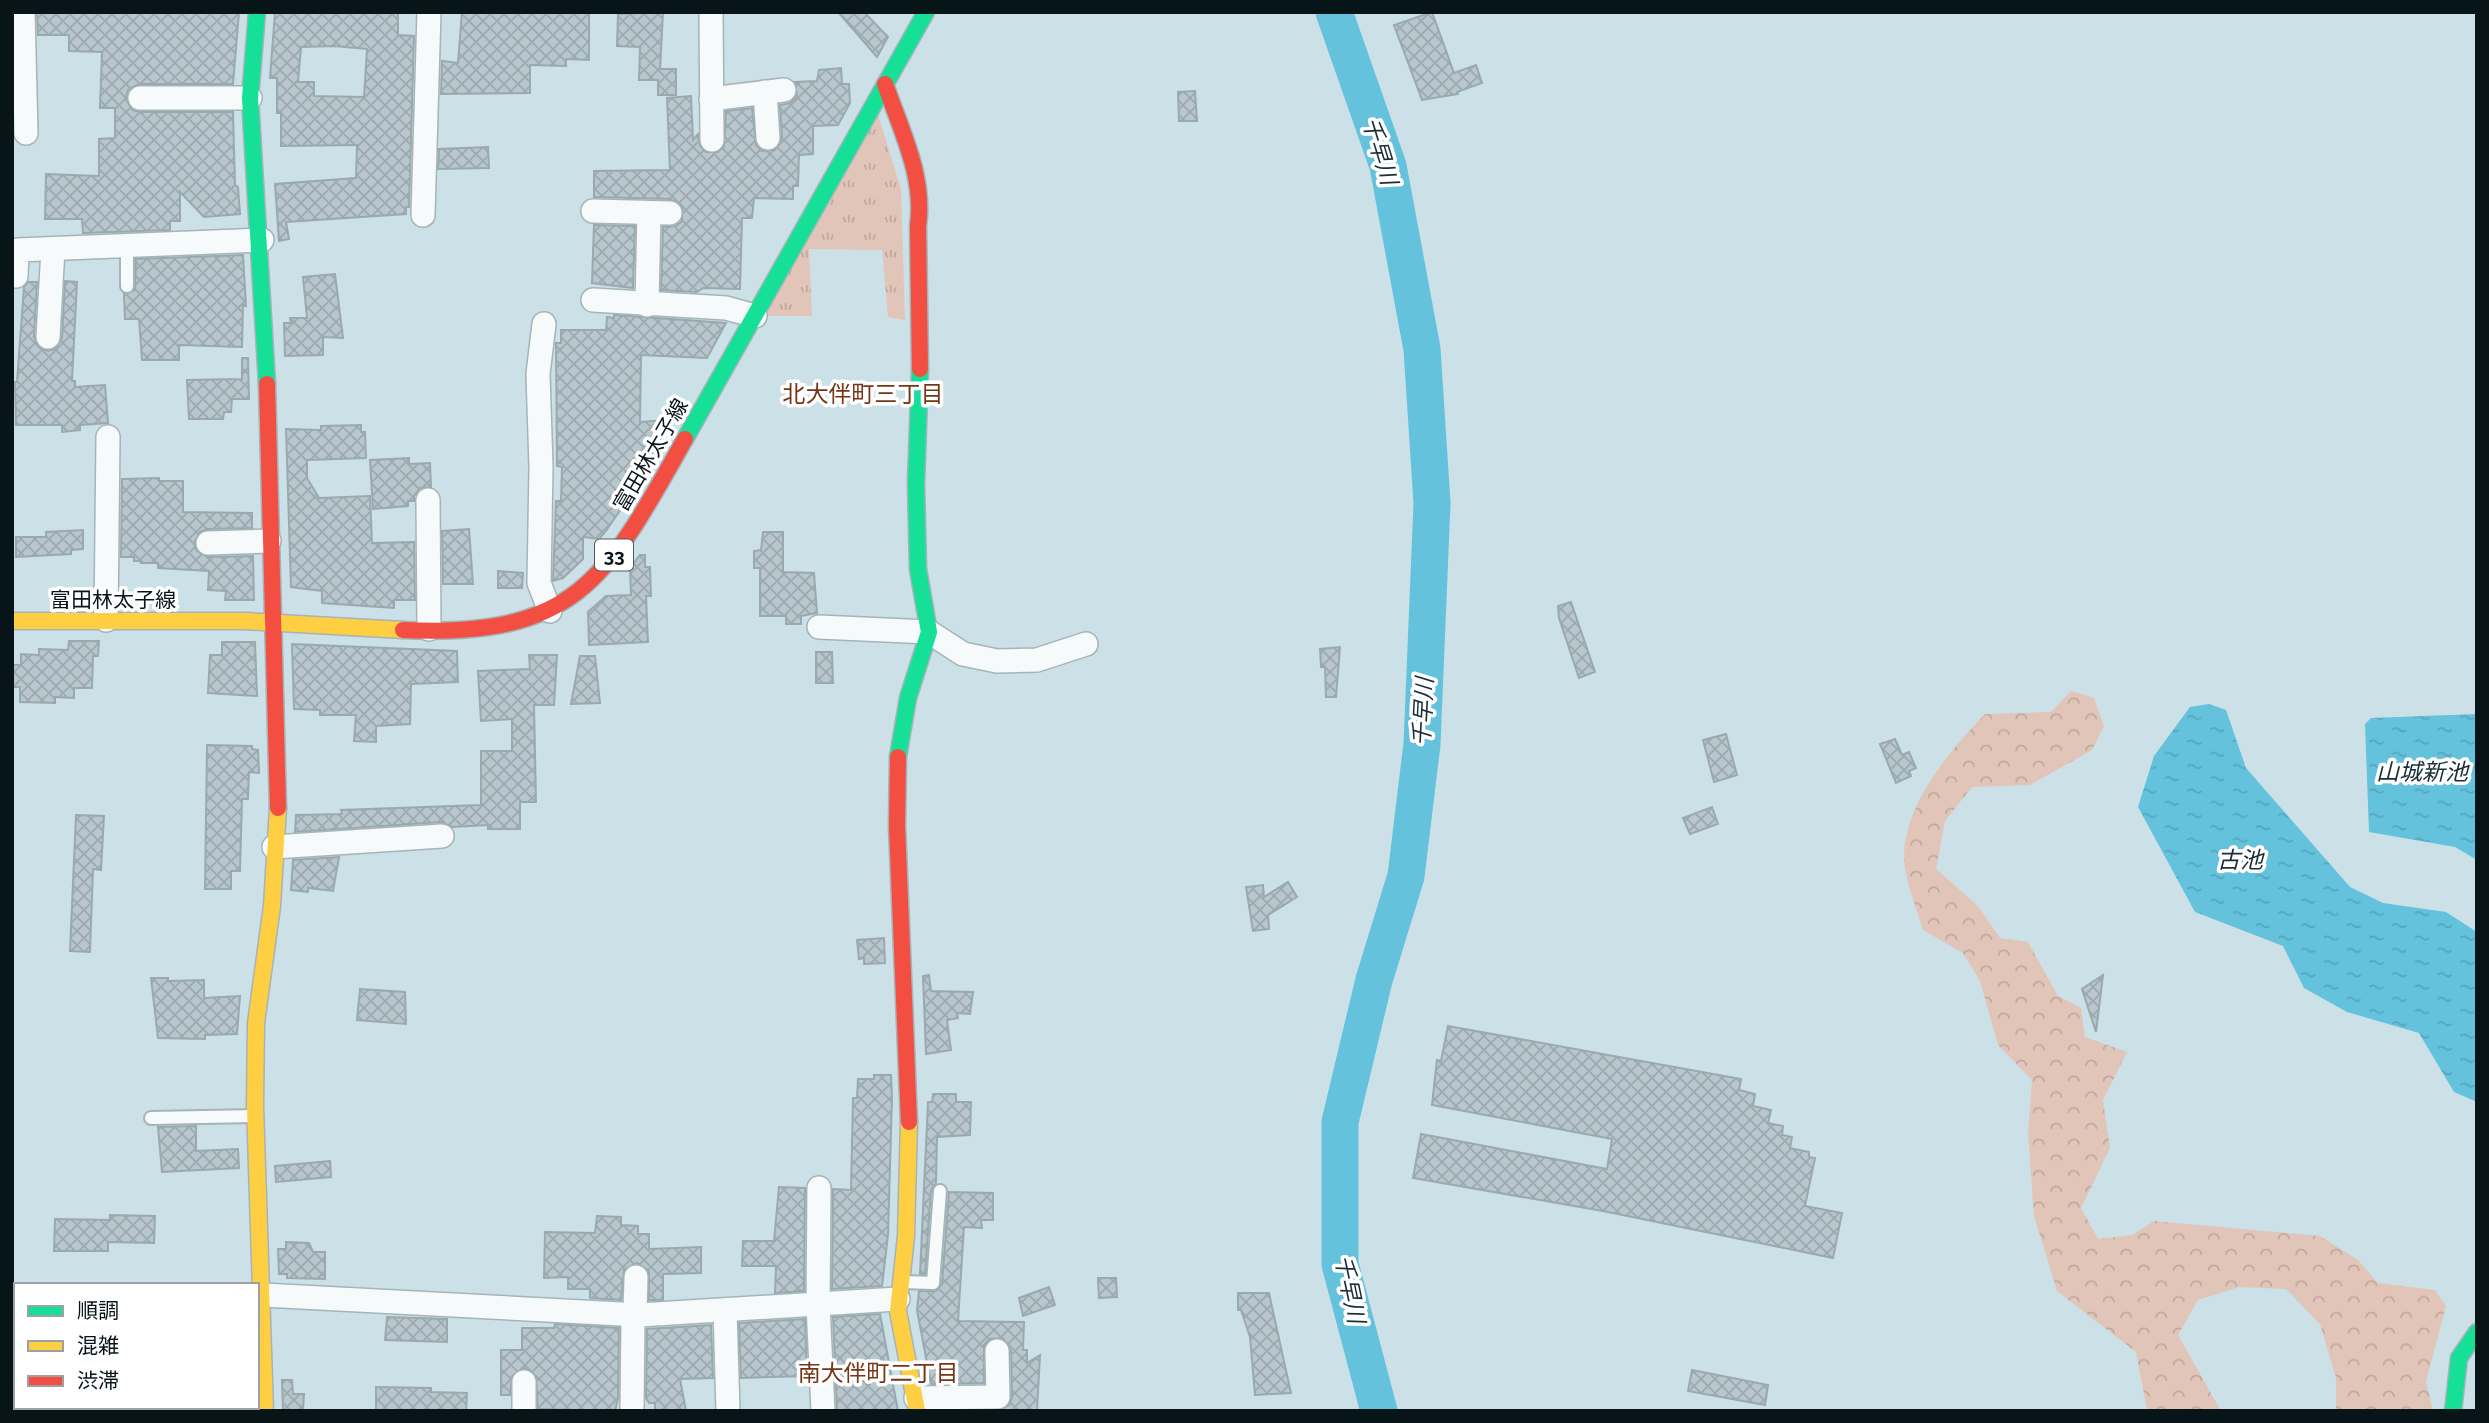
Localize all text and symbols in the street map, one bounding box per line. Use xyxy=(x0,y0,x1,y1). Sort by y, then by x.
water label: 千早川 xyxy=(1357,114,1404,191)
district label: 北大伴町三丁目 xyxy=(783,380,944,407)
street label: 富田林太子線 xyxy=(608,394,693,516)
road number: 33 xyxy=(595,540,633,570)
street label: 富田林太子線 xyxy=(50,587,176,612)
water label: 千早川 xyxy=(1407,674,1438,747)
water label: 山城新池 xyxy=(2376,758,2470,785)
water label: 古池 xyxy=(2217,846,2265,873)
water label: 千早川 xyxy=(1330,1252,1371,1328)
legend xyxy=(14,1283,259,1409)
text: 順調 xyxy=(77,1298,119,1323)
text: 混雑 xyxy=(77,1333,119,1358)
district label: 南大伴町二丁目 xyxy=(798,1359,959,1386)
text: 渋滞 xyxy=(77,1368,119,1393)

